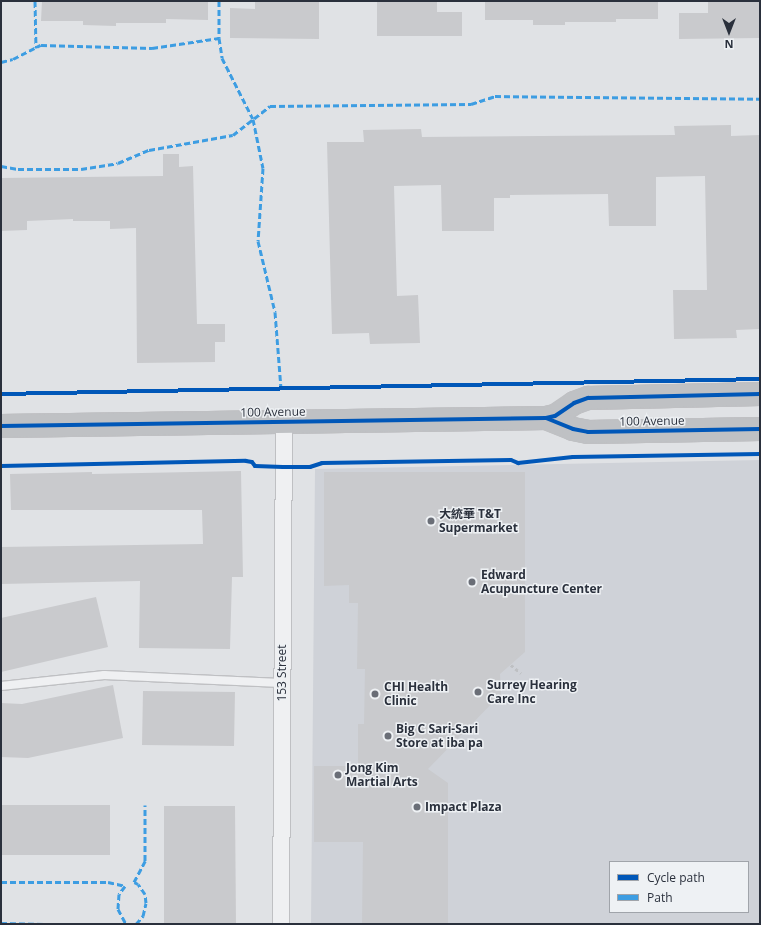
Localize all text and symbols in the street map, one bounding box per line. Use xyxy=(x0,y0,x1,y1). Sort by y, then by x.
north arrow xyxy=(709,12,749,52)
text: N xyxy=(725,37,733,52)
street label: 100 Avenue xyxy=(240,404,306,420)
street label: 100 Avenue xyxy=(619,413,685,429)
place label: 大統華 T&T Supermarket xyxy=(439,507,518,535)
marker: 大統華 T&T Supermarket xyxy=(426,516,436,526)
place label: Edward Acupuncture Center xyxy=(481,568,602,596)
marker: Edward Acupuncture Center xyxy=(466,576,478,588)
street label: 153 Street xyxy=(275,644,289,702)
place label: Surrey Hearing Care Inc xyxy=(487,678,577,706)
place label: CHI Health Clinic xyxy=(384,680,448,708)
marker: Surrey Hearing Care Inc xyxy=(472,686,484,698)
marker: CHI Health Clinic xyxy=(369,688,381,700)
place label: Big C Sari-Sari Store at iba pa xyxy=(396,722,483,750)
marker: Big C Sari-Sari Store at iba pa xyxy=(383,731,393,741)
place label: Jong Kim Martial Arts xyxy=(346,761,418,789)
marker: Jong Kim Martial Arts xyxy=(333,770,343,780)
place label: Impact Plaza xyxy=(425,800,502,814)
marker: Impact Plaza xyxy=(412,802,422,812)
legend xyxy=(609,861,749,913)
text: Cycle path xyxy=(647,869,705,886)
text: Path xyxy=(647,889,673,906)

